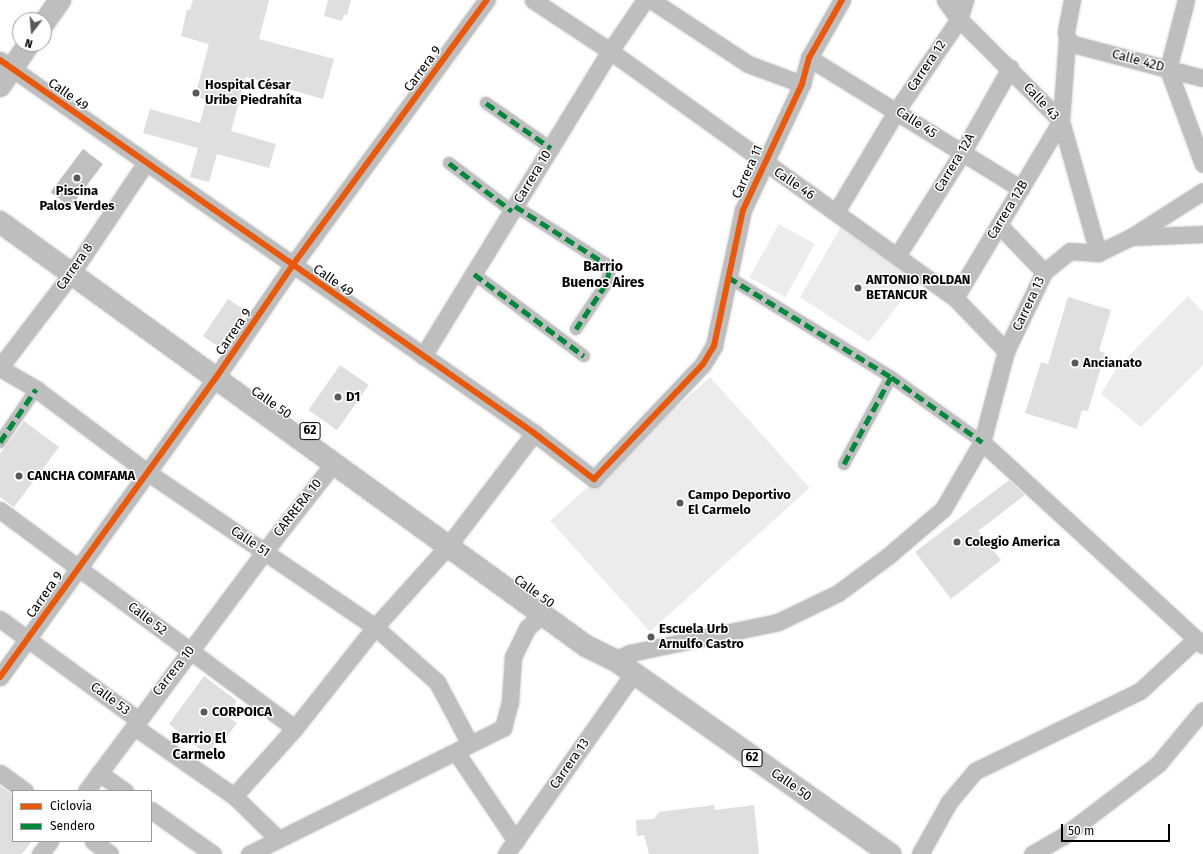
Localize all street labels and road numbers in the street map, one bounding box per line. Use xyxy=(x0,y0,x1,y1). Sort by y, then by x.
street label: Carrera 12 xyxy=(904,38,950,94)
street label: Carrera 9 xyxy=(401,43,445,95)
street label: Calle 42D xyxy=(1110,47,1166,75)
street label: Calle 49 xyxy=(45,76,91,114)
street label: Calle 43 xyxy=(1020,80,1062,124)
street label: Calle 45 xyxy=(893,104,939,142)
street label: Carrera 12A xyxy=(931,131,979,195)
street label: Carrera 11 xyxy=(729,143,767,201)
street label: Carrera 10 xyxy=(511,148,555,206)
street label: Calle 46 xyxy=(771,165,817,203)
street label: Carrera 12B xyxy=(984,178,1032,242)
street label: Carrera 8 xyxy=(53,241,97,293)
street label: Calle 49 xyxy=(310,262,356,300)
street label: Carrera 13 xyxy=(1010,274,1048,334)
street label: Carrera 9 xyxy=(213,306,255,358)
street label: Calle 50 xyxy=(248,383,294,423)
road number: 62 xyxy=(299,421,321,441)
street label: CARRERA 10 xyxy=(271,476,325,540)
street label: Calle 51 xyxy=(228,523,272,561)
street label: Carrera 9 xyxy=(23,569,67,621)
street label: Calle 50 xyxy=(511,572,557,612)
street label: Calle 52 xyxy=(124,599,170,639)
street label: Carrera 10 xyxy=(150,643,198,699)
street label: Calle 53 xyxy=(87,679,133,719)
street label: Carrera 13 xyxy=(547,736,593,792)
road number: 62 xyxy=(741,748,763,768)
street label: Calle 50 xyxy=(768,765,814,805)

